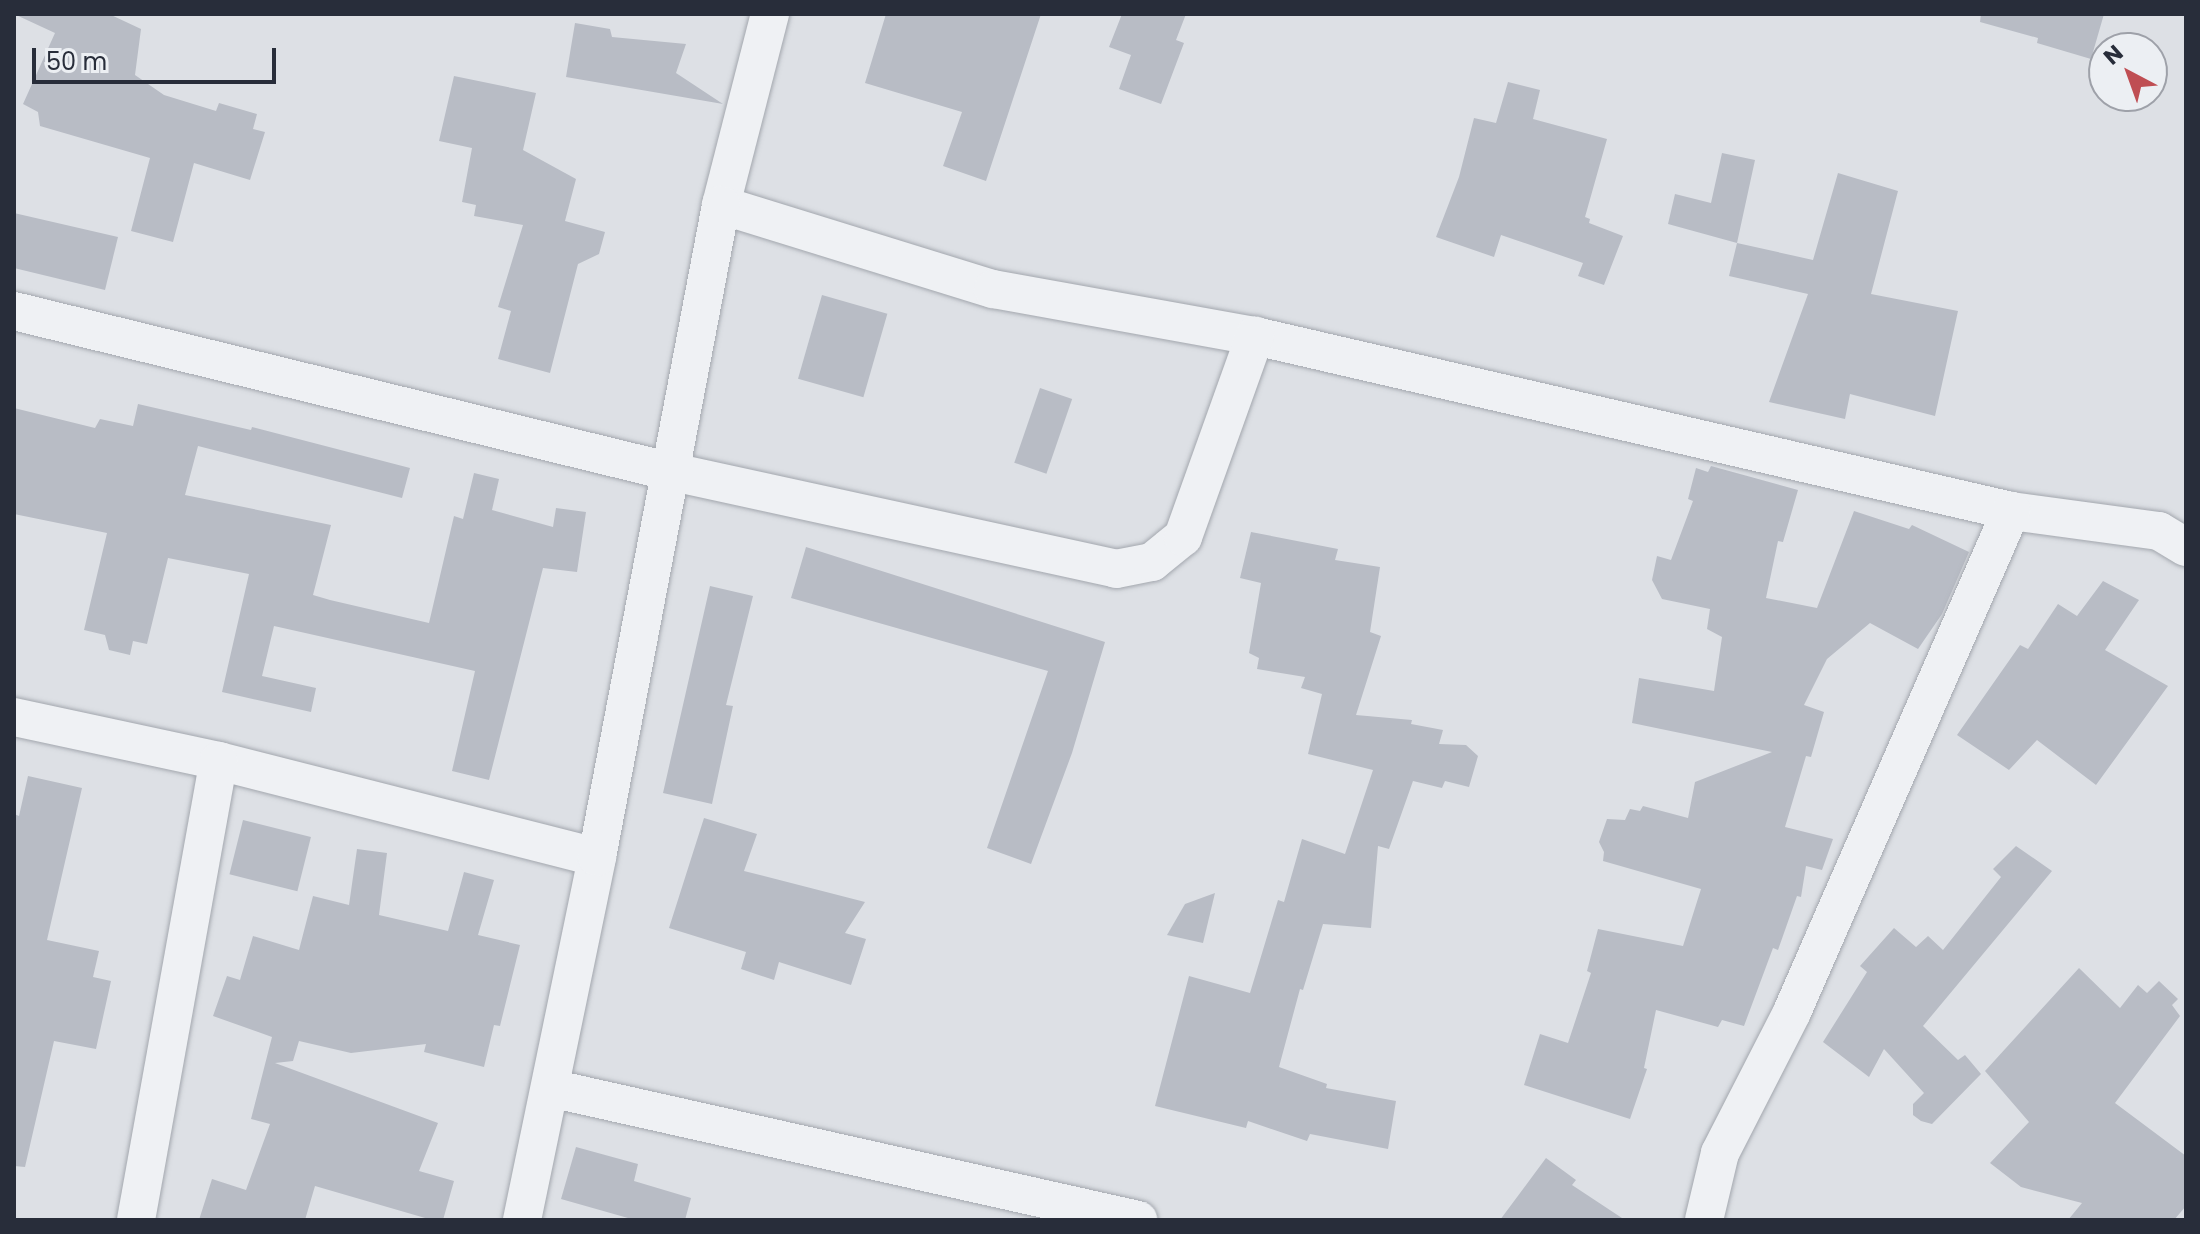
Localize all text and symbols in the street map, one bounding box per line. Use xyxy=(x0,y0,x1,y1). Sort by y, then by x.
scale bar xyxy=(36,32,280,82)
north arrow xyxy=(2088,32,2168,112)
text: N xyxy=(2097,38,2130,72)
text: 50 m xyxy=(46,45,107,78)

